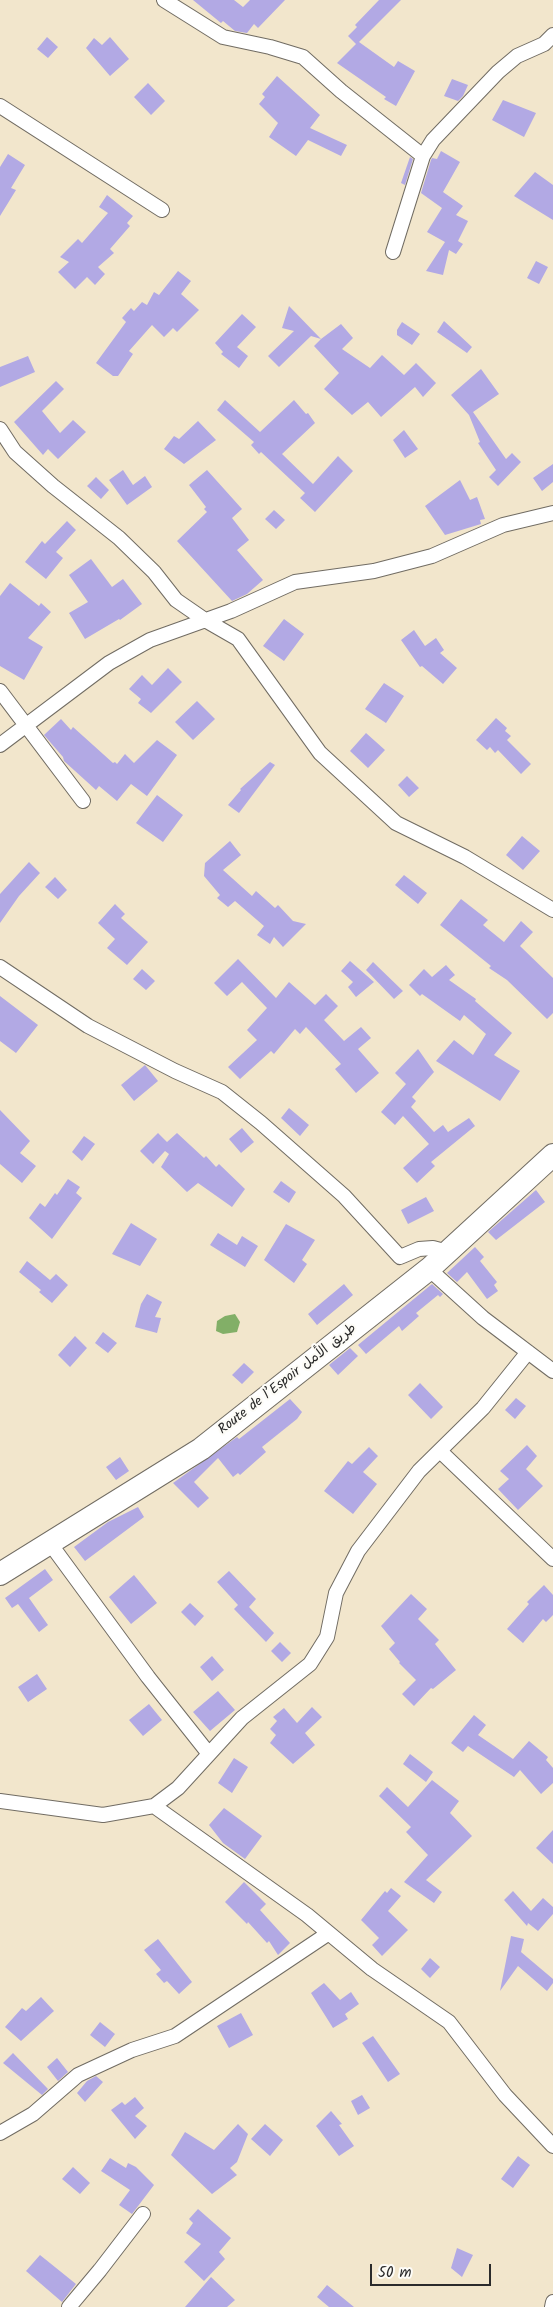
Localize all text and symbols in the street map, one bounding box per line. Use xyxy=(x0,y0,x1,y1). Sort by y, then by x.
street label: Route de l’Espoir طريق الأمل xyxy=(216,1321,360,1439)
scale bar xyxy=(373,2254,494,2286)
text: 50 m xyxy=(378,2261,412,2285)

